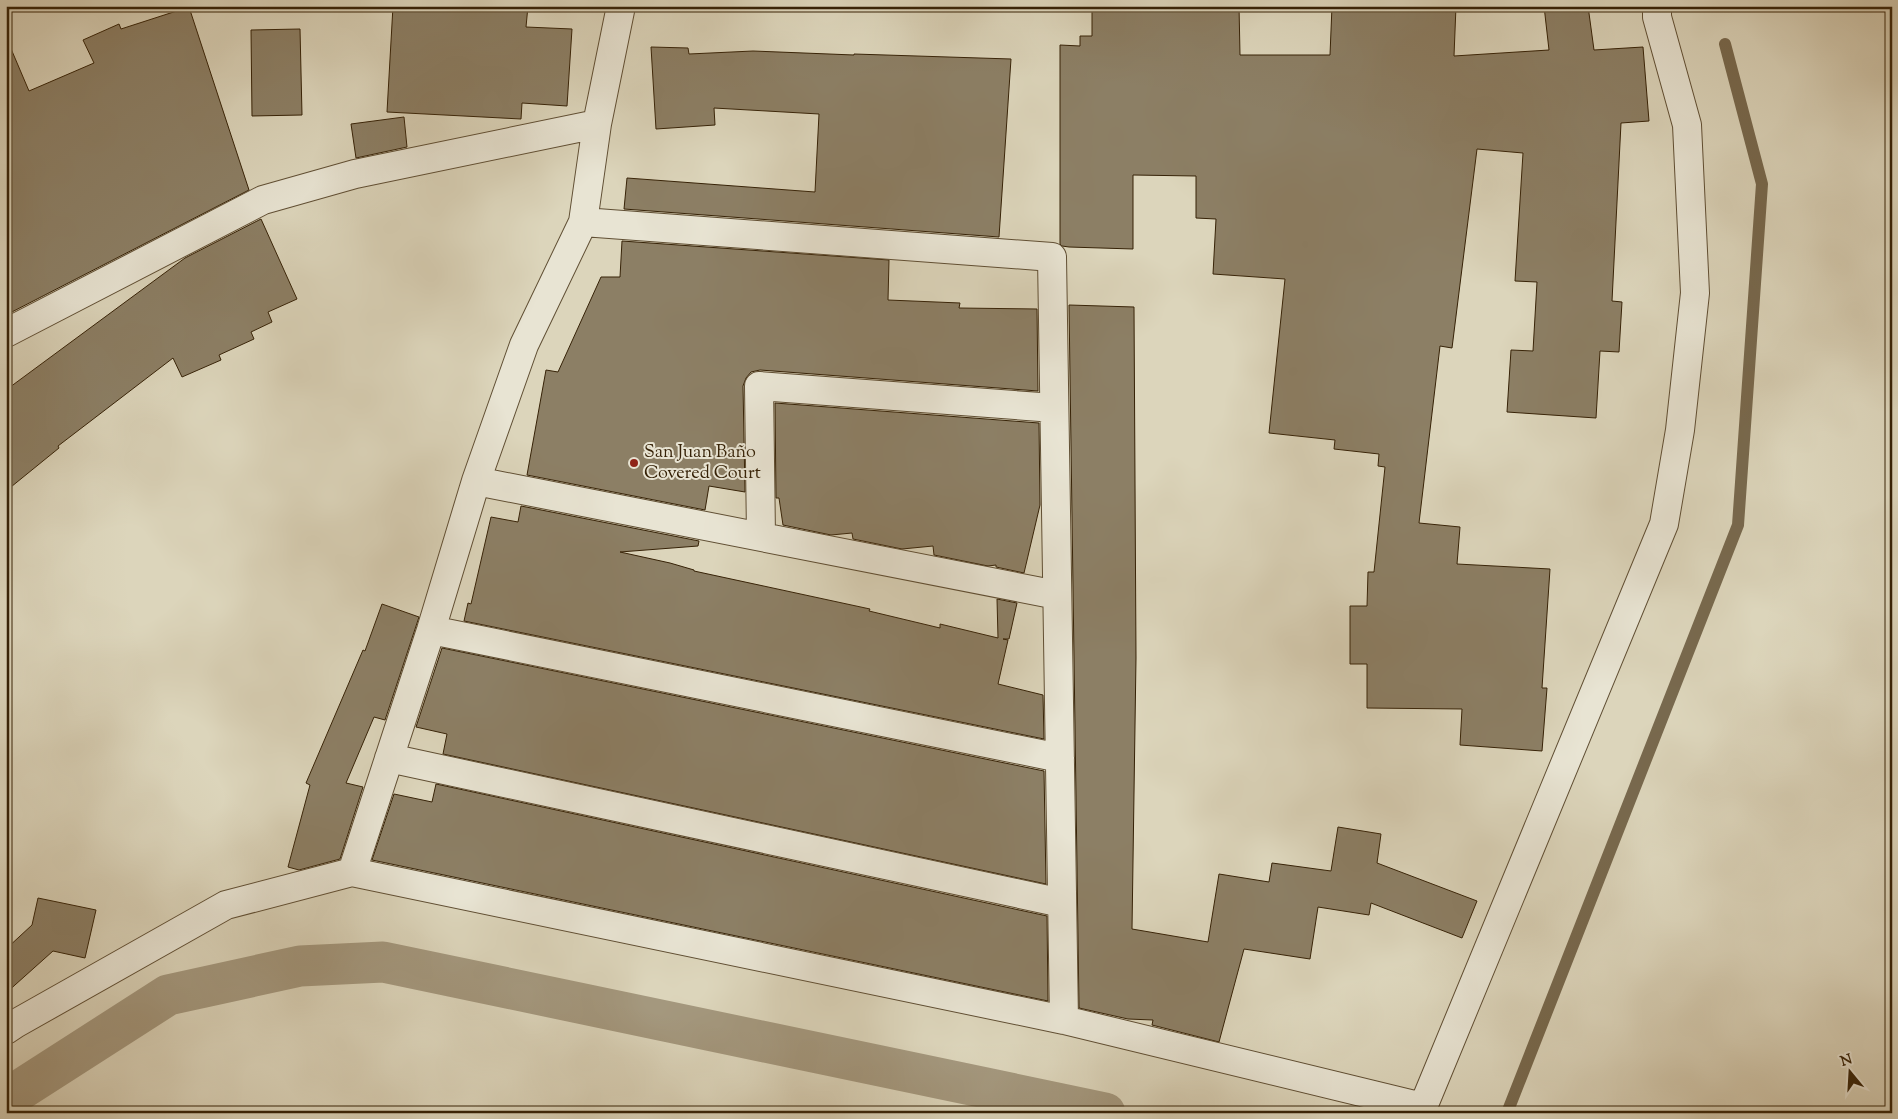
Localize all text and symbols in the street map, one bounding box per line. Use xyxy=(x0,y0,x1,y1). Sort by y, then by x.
place label: San Juan Baño Covered Court xyxy=(644,440,761,487)
marker: San Juan Baño Covered Court xyxy=(628,457,640,469)
north arrow xyxy=(1826,1046,1876,1096)
text: N xyxy=(1838,1050,1855,1073)

